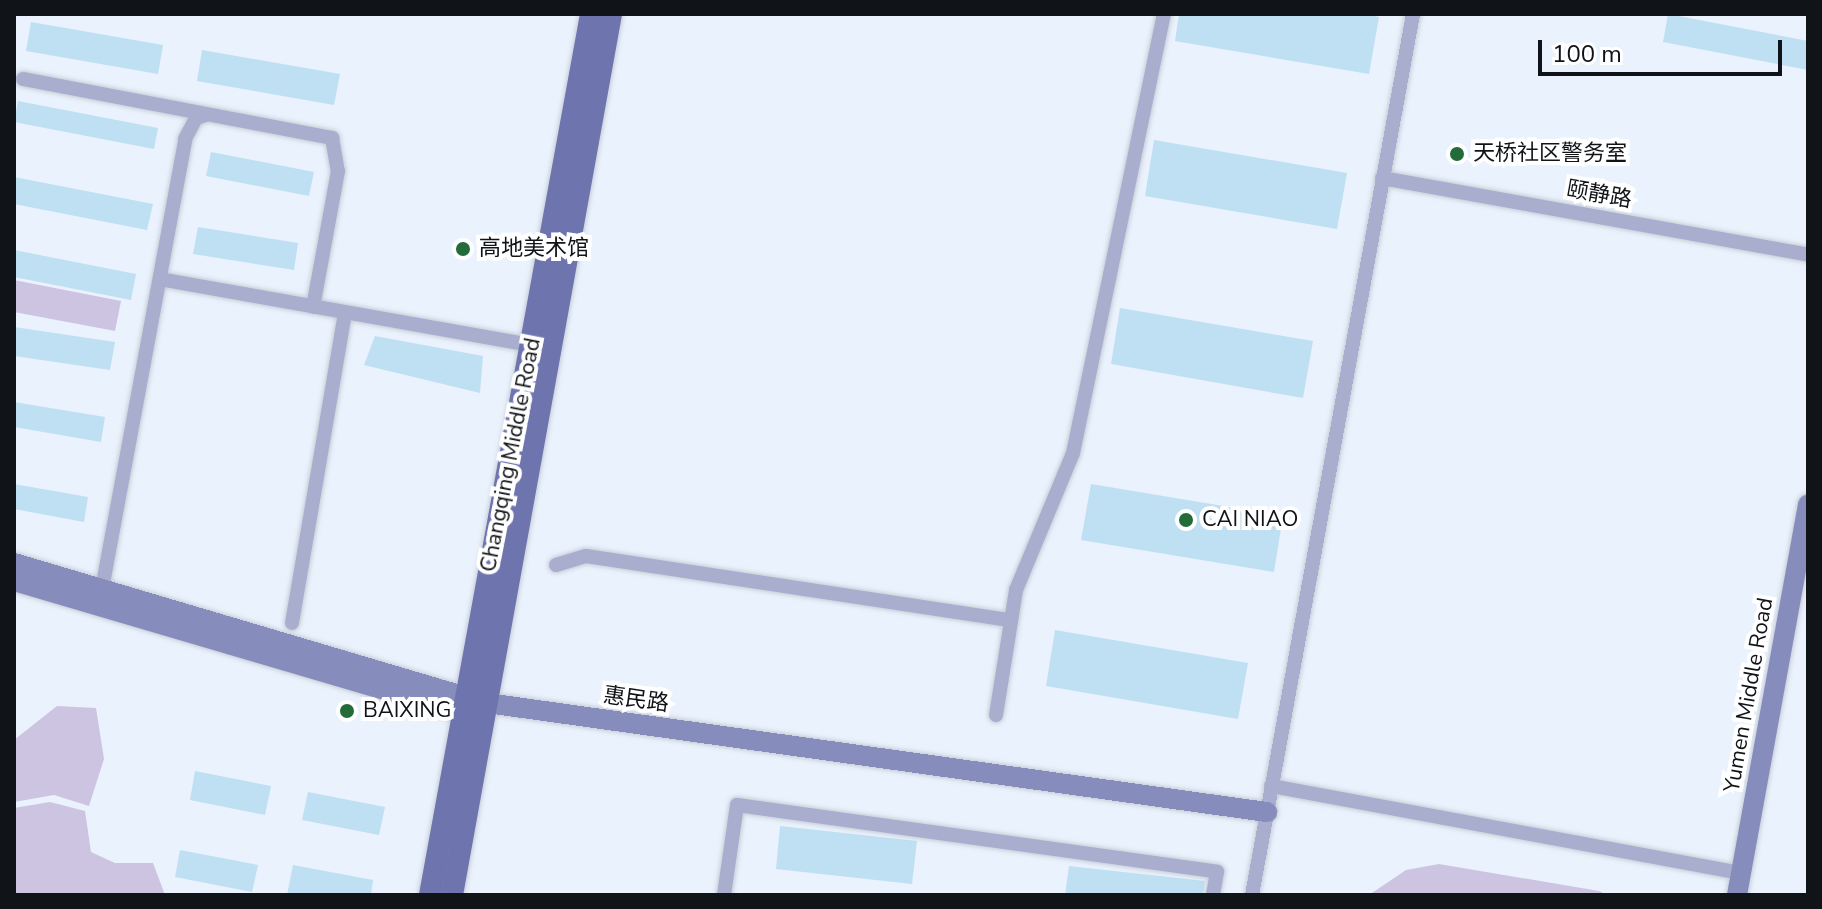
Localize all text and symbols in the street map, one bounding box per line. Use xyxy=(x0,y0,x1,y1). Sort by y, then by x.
scale bar xyxy=(1542,24,1786,74)
text: 100 m xyxy=(1552,38,1622,70)
place label: 天桥社区警务室 xyxy=(1473,141,1627,167)
marker: 天桥社区警务室 xyxy=(1448,145,1466,163)
street label: 颐静路 xyxy=(1564,176,1634,214)
place label: 高地美术馆 xyxy=(479,236,589,262)
marker: 高地美术馆 xyxy=(454,240,472,258)
street label: Changqing Middle Road xyxy=(475,336,547,574)
place label: CAI NIAO xyxy=(1202,507,1298,533)
marker: CAI NIAO xyxy=(1177,511,1195,529)
street label: Yumen Middle Road xyxy=(1719,596,1779,794)
street label: 惠民路 xyxy=(601,682,671,718)
place label: BAIXING xyxy=(363,698,452,724)
marker: BAIXING xyxy=(338,702,356,720)

